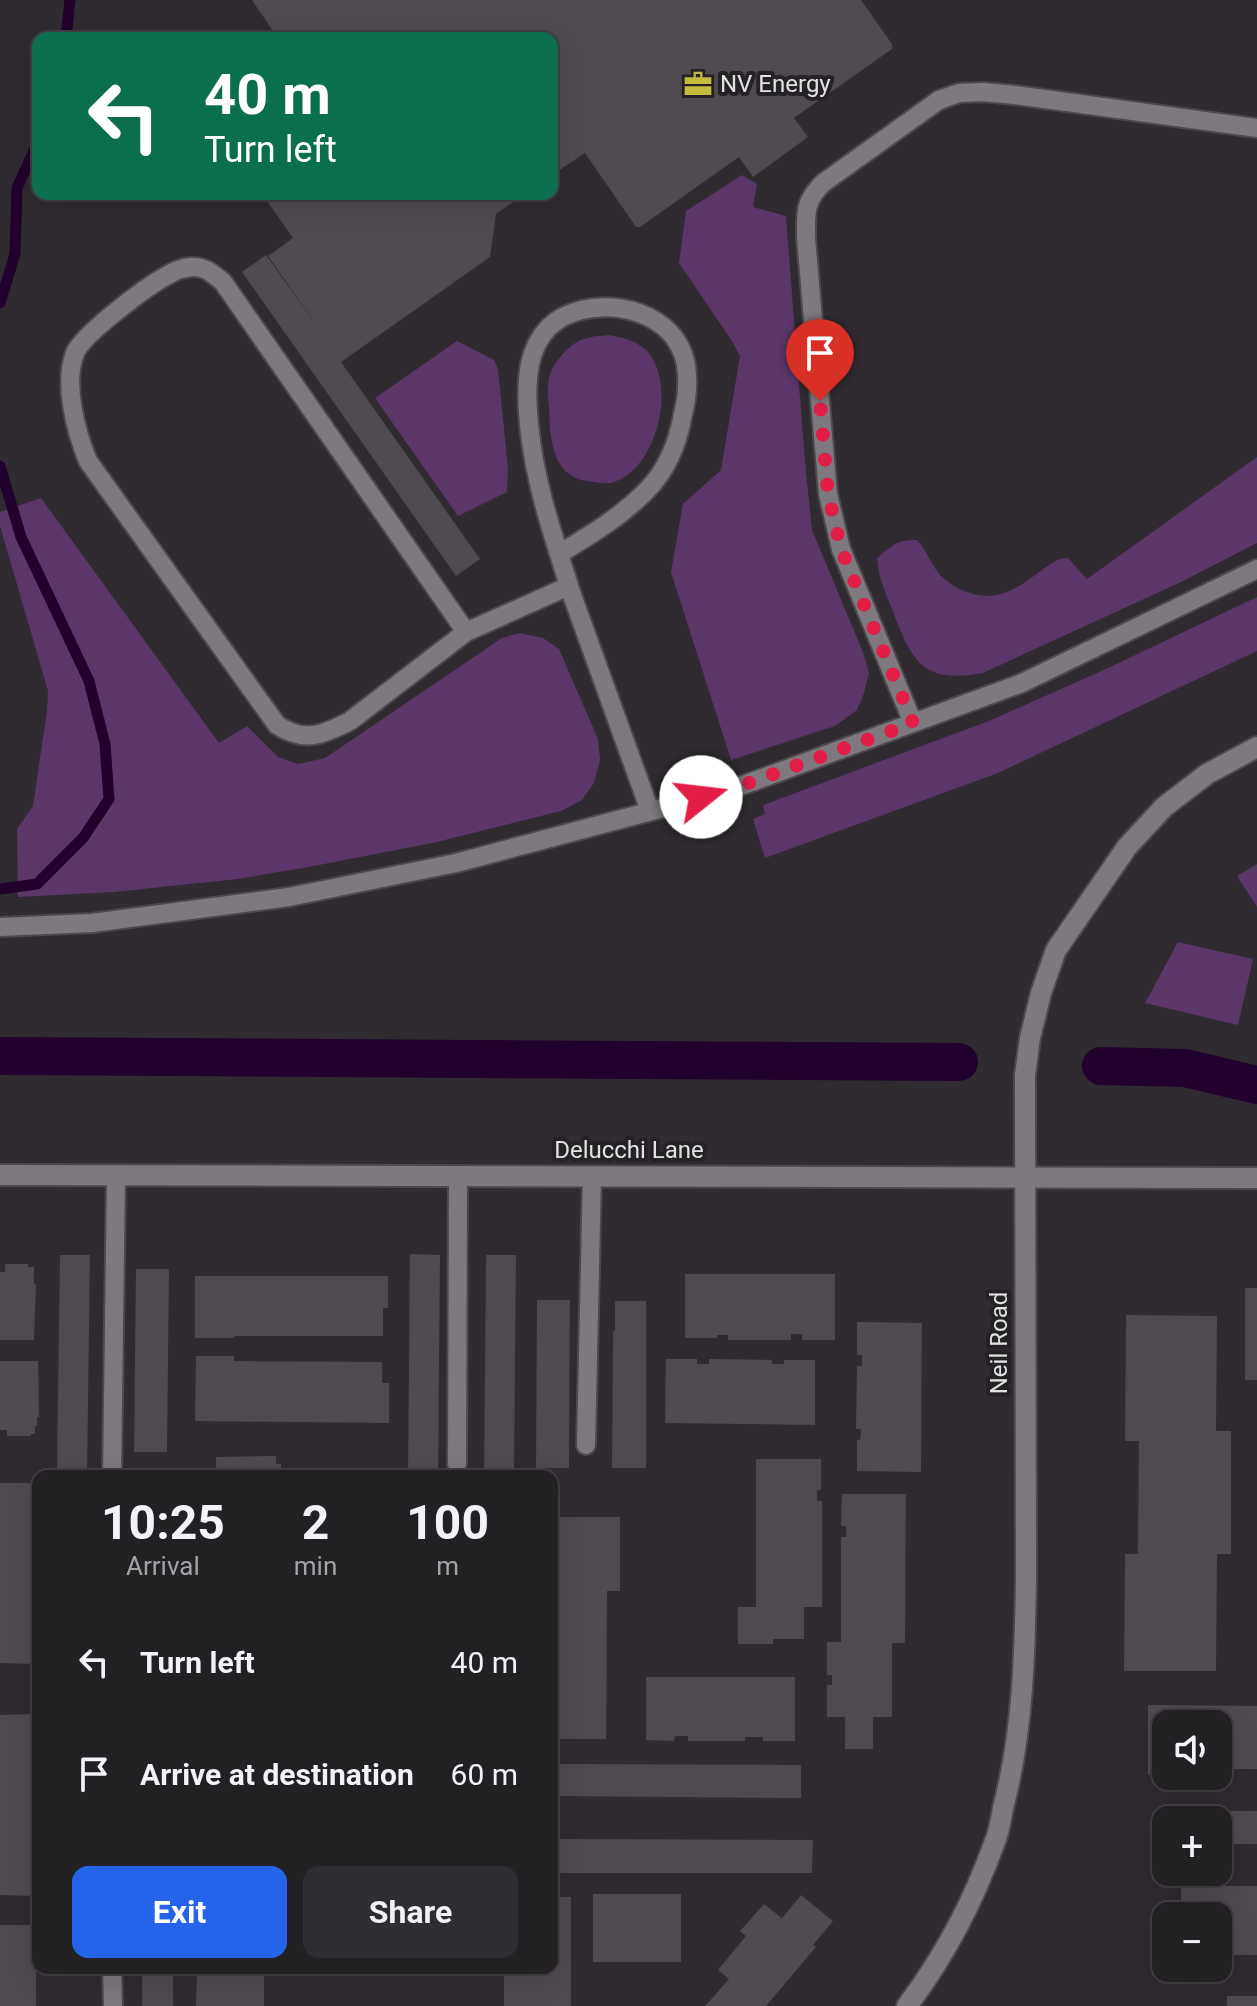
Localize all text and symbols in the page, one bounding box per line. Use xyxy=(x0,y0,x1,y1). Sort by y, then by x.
text: 40 m xyxy=(204,62,331,128)
icon: left xyxy=(72,64,176,168)
office icon: NV Energy xyxy=(683,69,713,99)
place label: NV Energy xyxy=(720,70,831,98)
text: Turn left xyxy=(204,129,337,171)
pin xyxy=(786,319,854,401)
icon: arrive xyxy=(798,331,842,375)
position arrow xyxy=(659,755,743,839)
street label: Delucchi Lane xyxy=(554,1136,704,1164)
street label: Neil Road xyxy=(985,1292,1013,1394)
text: 10:25 xyxy=(101,1494,225,1551)
text: 2 xyxy=(302,1494,329,1551)
text: 100 xyxy=(406,1494,489,1551)
text: Arrival xyxy=(126,1551,200,1581)
text: min xyxy=(294,1551,337,1581)
text: m xyxy=(436,1551,459,1581)
icon: left xyxy=(72,1640,116,1684)
text: Turn left xyxy=(140,1645,255,1680)
text: 40 m xyxy=(451,1645,518,1680)
map controls xyxy=(1152,1710,1232,1982)
button: sound xyxy=(1152,1710,1232,1790)
icon: arrive xyxy=(72,1752,116,1796)
text: Arrive at destination xyxy=(140,1757,414,1792)
text: 60 m xyxy=(451,1757,518,1792)
button: + xyxy=(1152,1806,1232,1886)
button: Exit xyxy=(72,1866,287,1958)
button: Share xyxy=(303,1866,518,1958)
button: − xyxy=(1152,1902,1232,1982)

